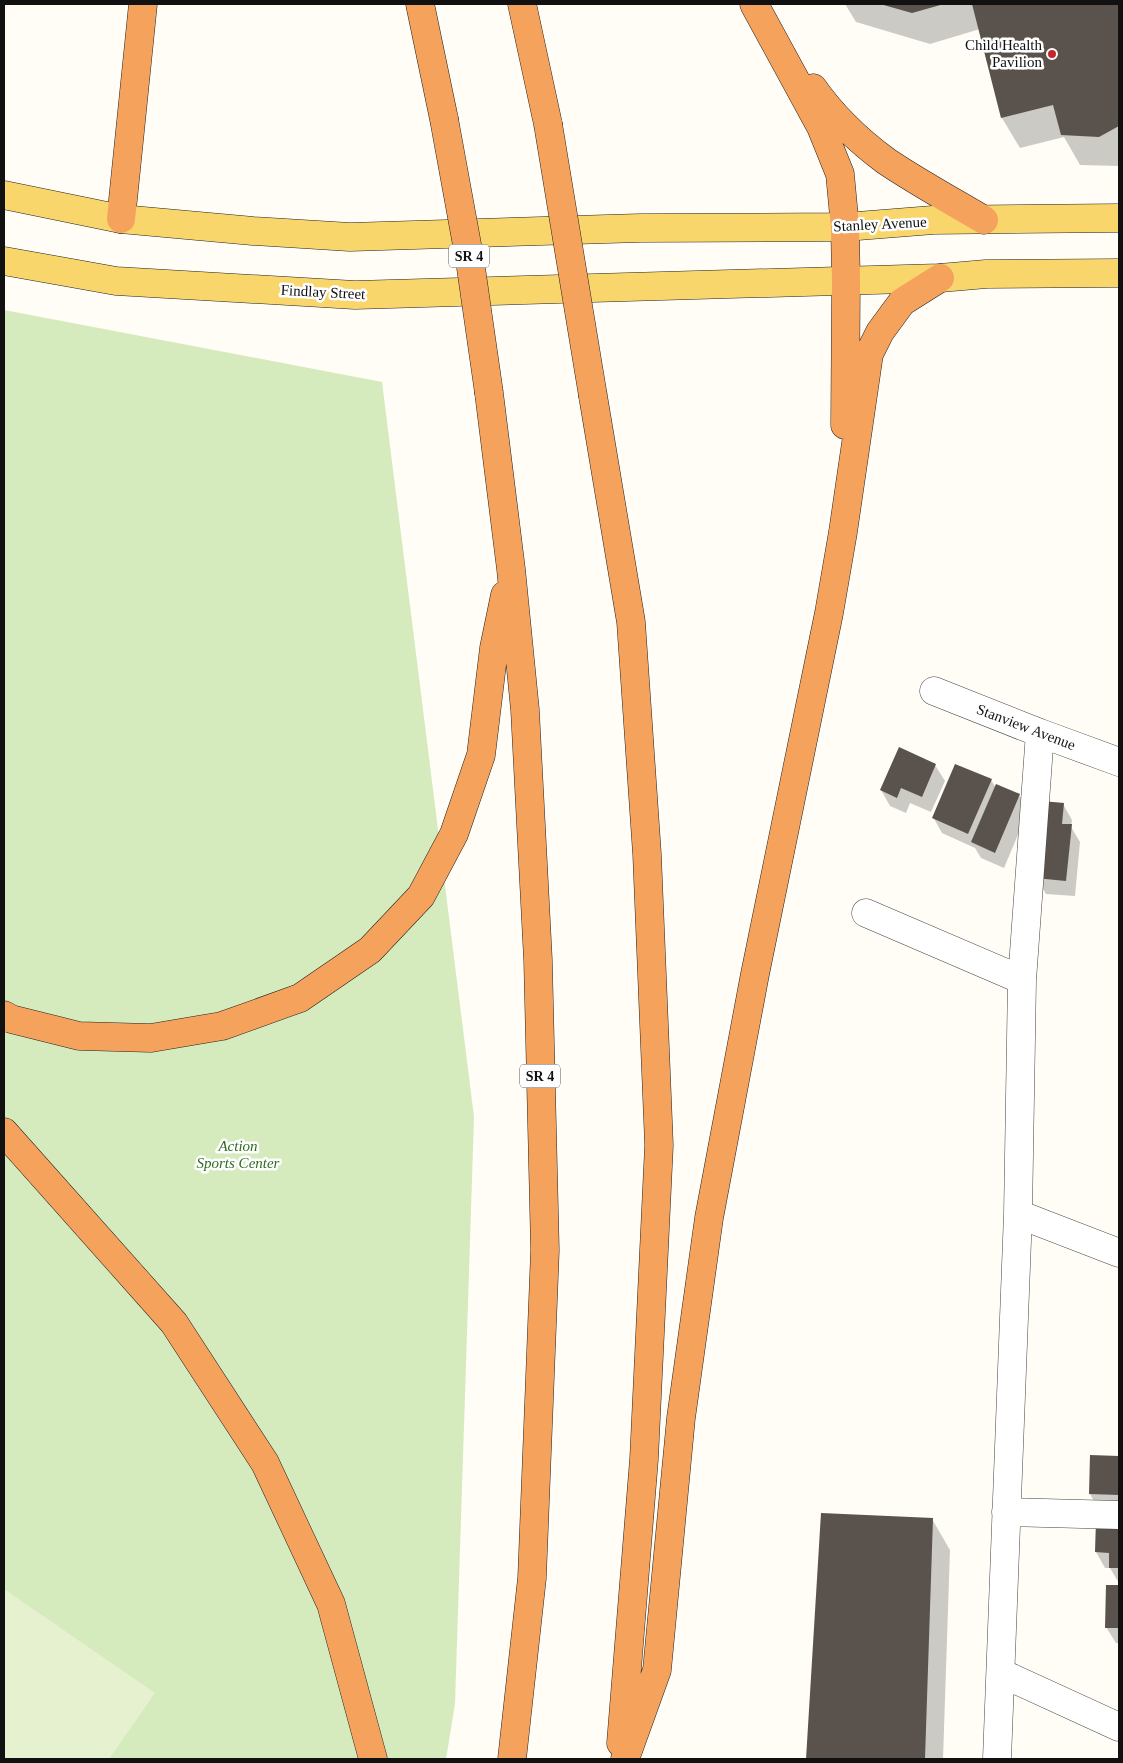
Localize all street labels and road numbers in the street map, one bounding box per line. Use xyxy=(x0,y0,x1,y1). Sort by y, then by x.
street label: Stanley Avenue xyxy=(833,214,927,234)
road number: SR 4 xyxy=(449,245,489,268)
street label: Findlay Street xyxy=(280,282,366,302)
street label: Stanview Avenue xyxy=(974,701,1078,753)
road number: SR 4 xyxy=(520,1064,560,1088)

